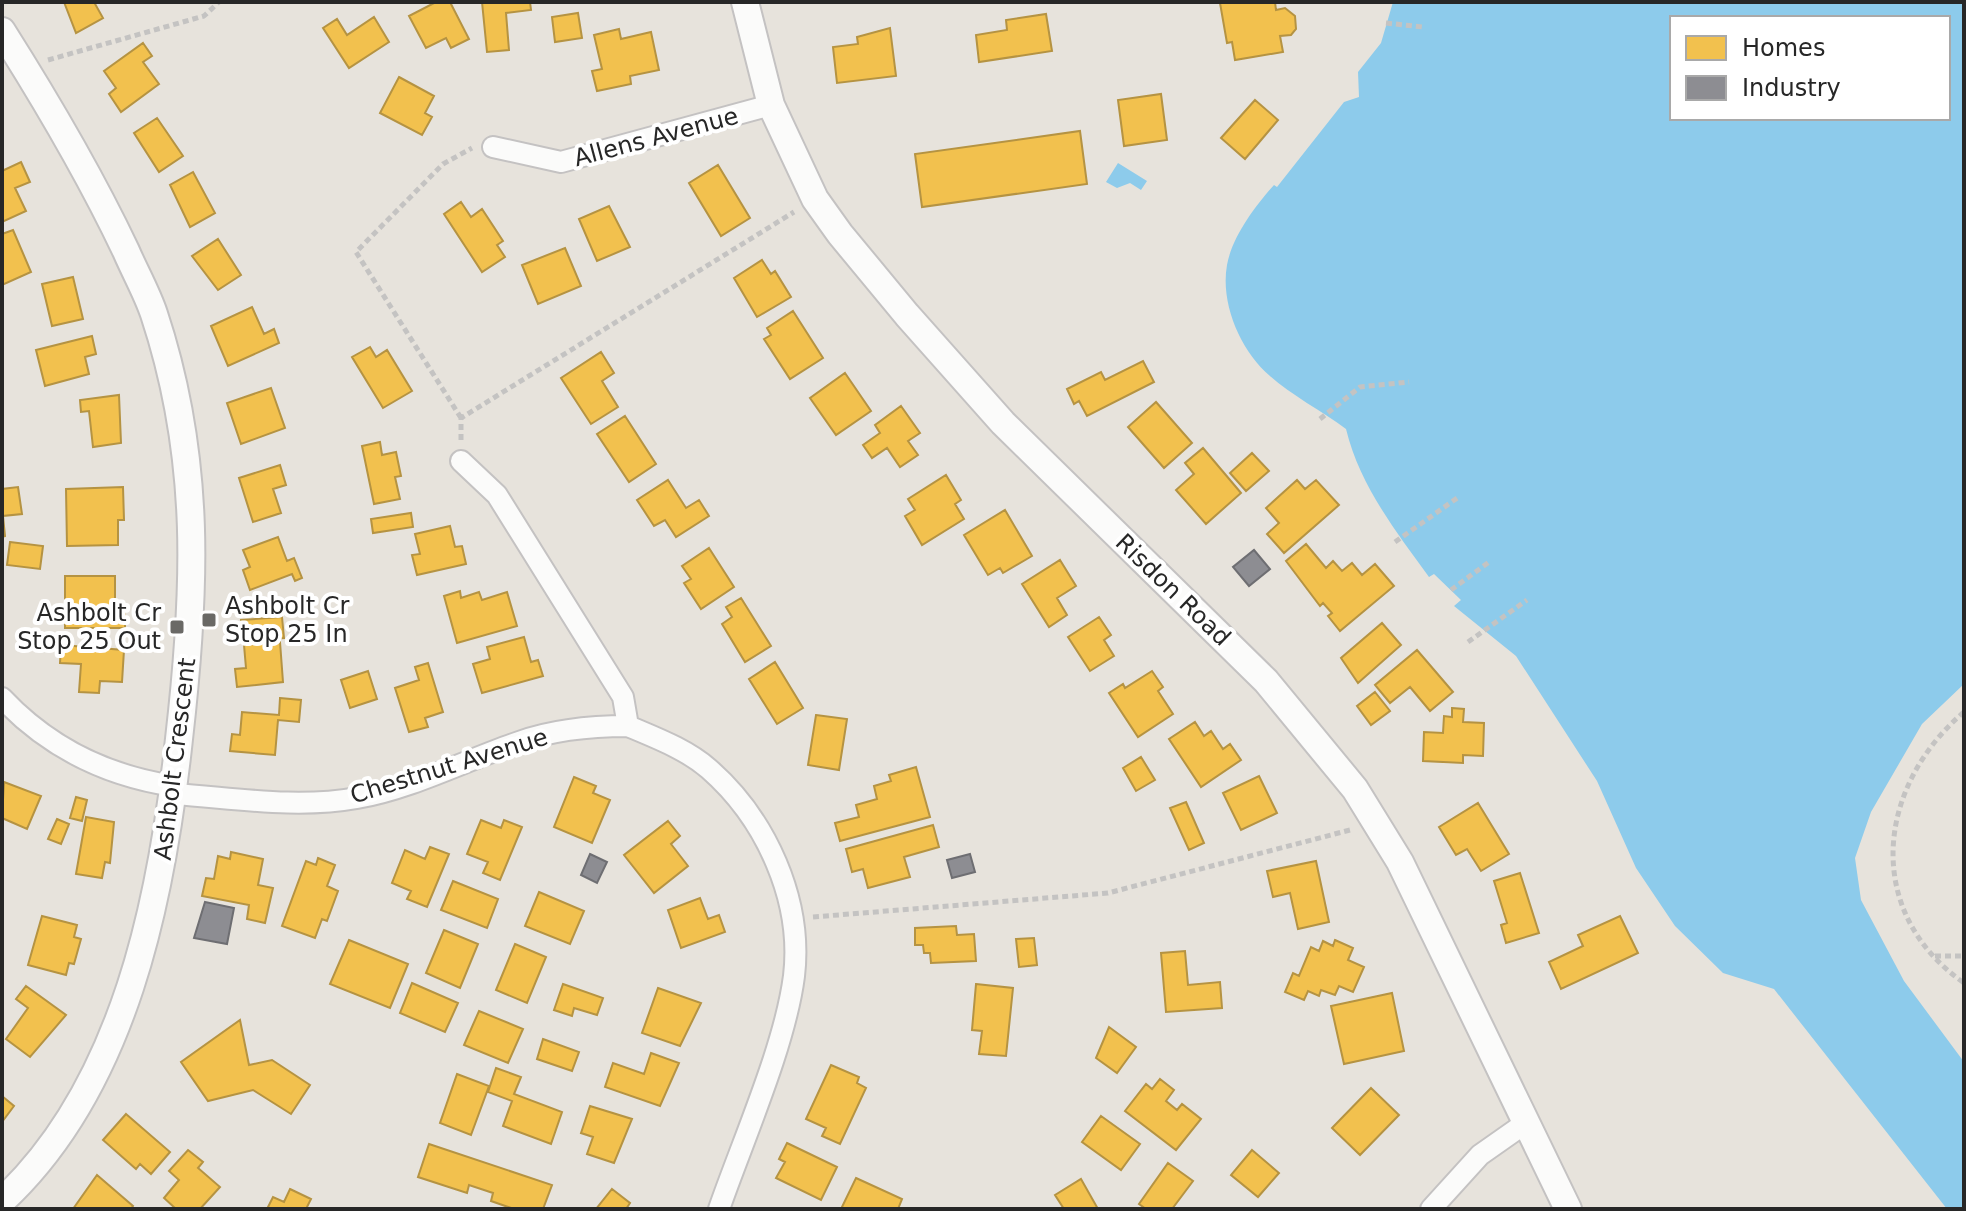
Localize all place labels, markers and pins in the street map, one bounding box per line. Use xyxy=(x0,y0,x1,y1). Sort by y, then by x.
place label: Ashbolt Cr Stop 25 In xyxy=(225,592,350,648)
place label: Ashbolt Cr Stop 25 Out xyxy=(17,599,161,655)
marker: Ashbolt Cr Stop 25 In xyxy=(200,611,218,629)
marker: Ashbolt Cr Stop 25 Out xyxy=(168,618,186,636)

